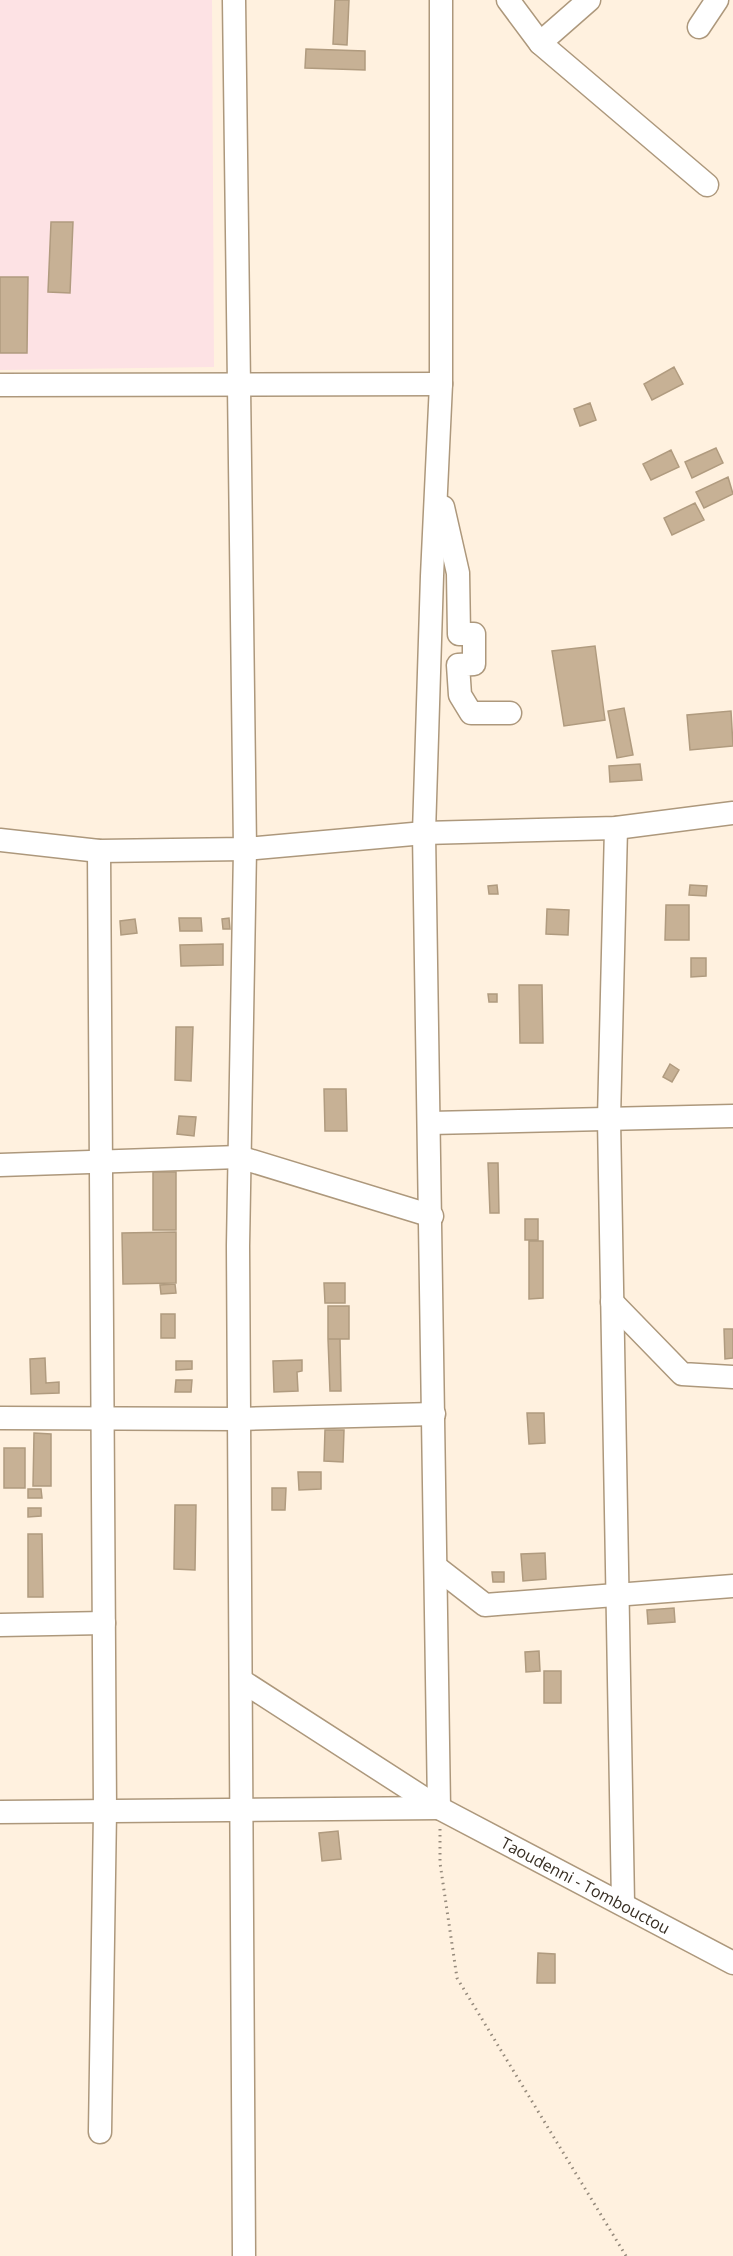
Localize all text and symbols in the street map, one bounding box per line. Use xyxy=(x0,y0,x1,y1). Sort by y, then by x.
street label: Taoudenni - Tombouctou xyxy=(497,1832,674,1939)

